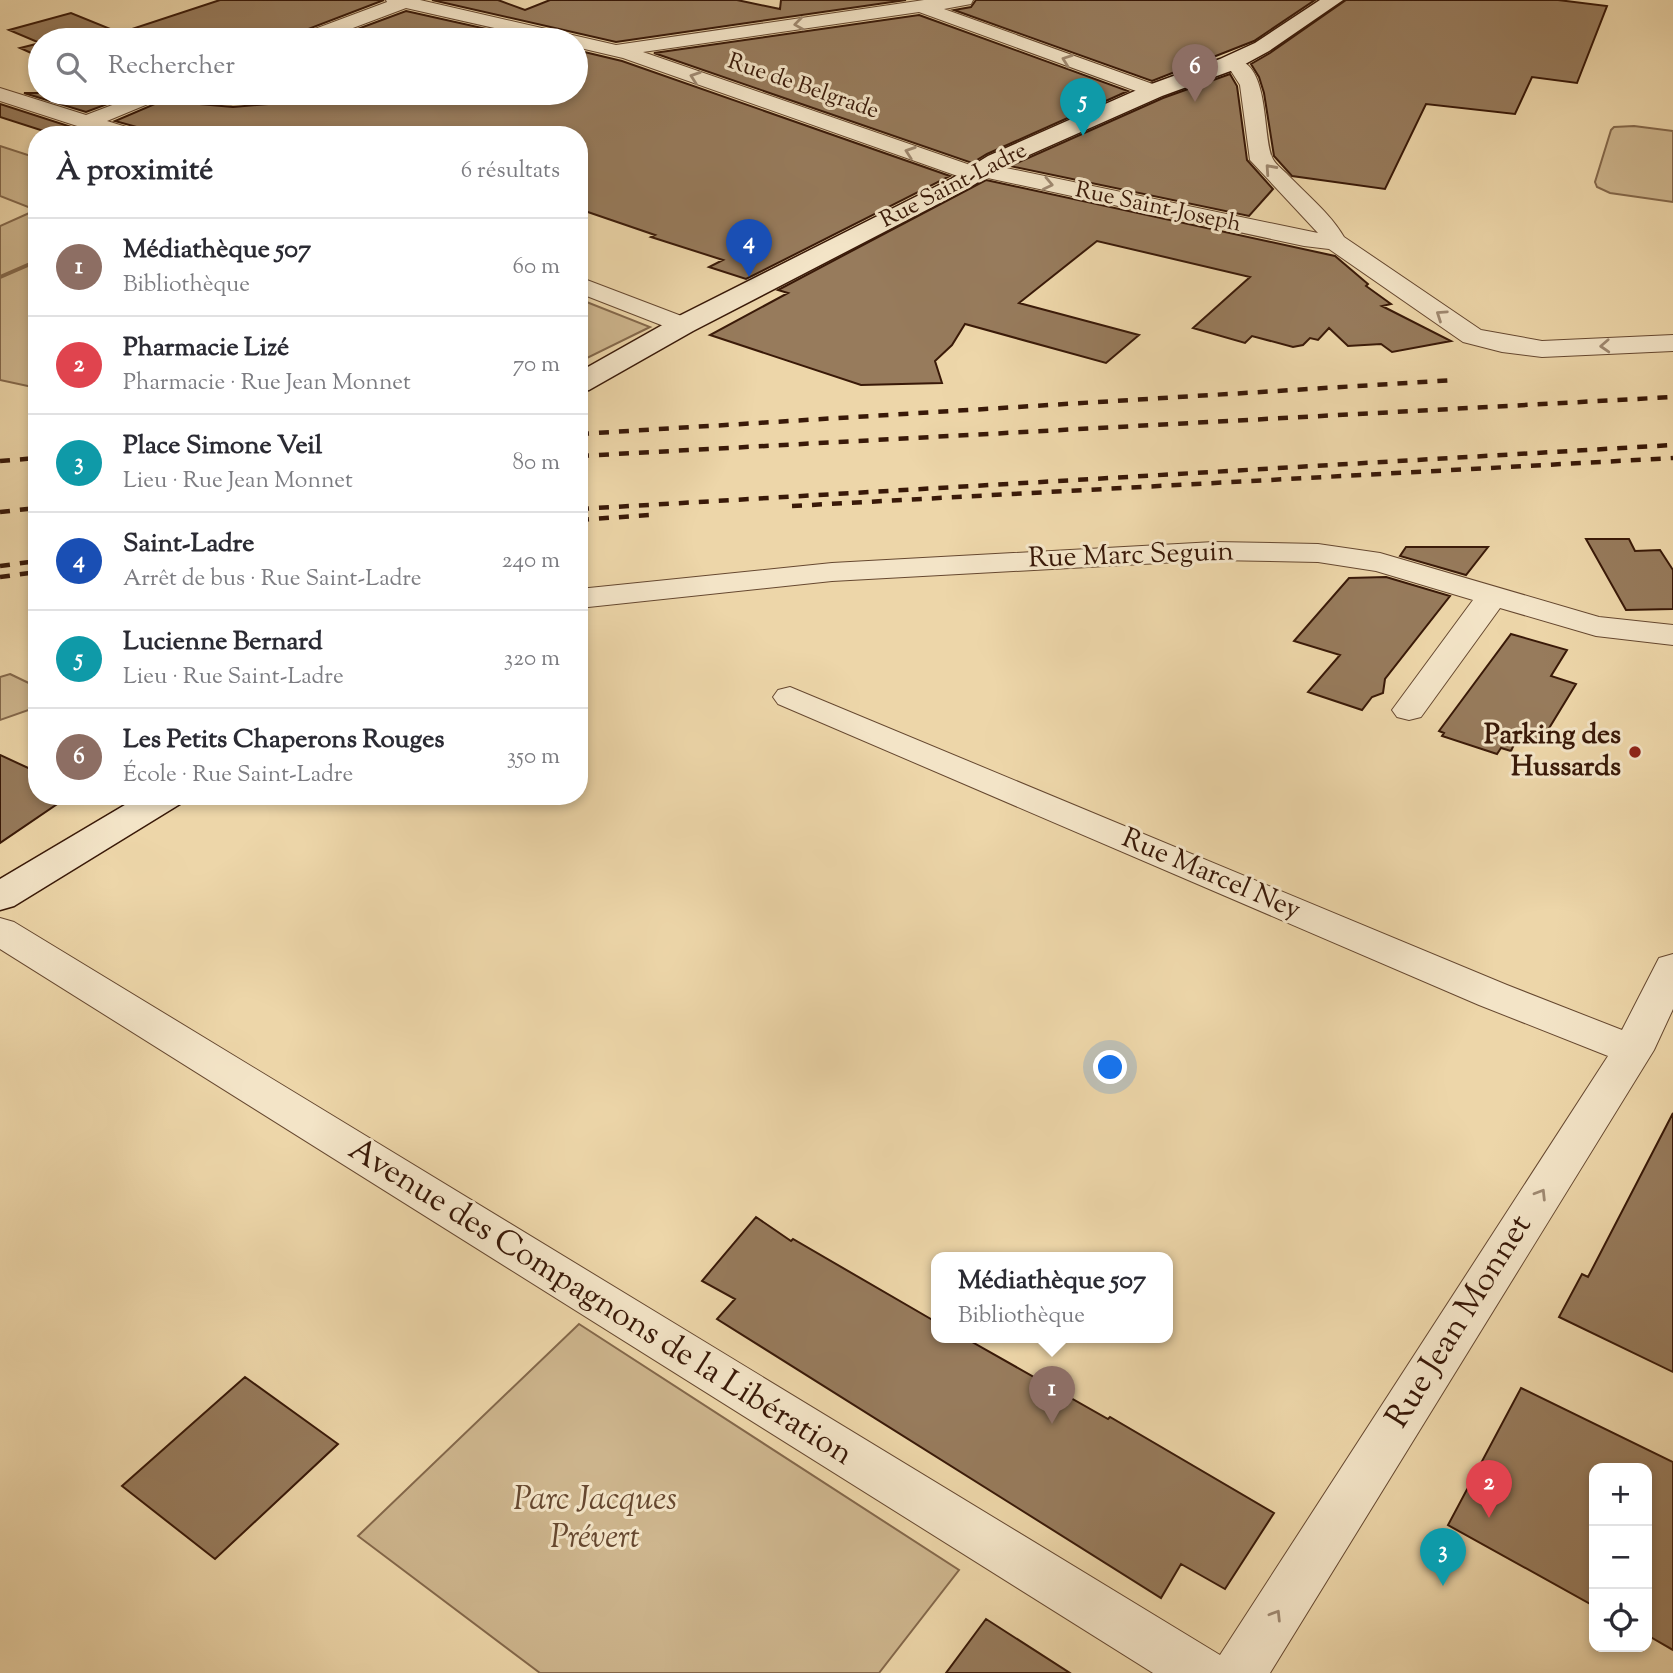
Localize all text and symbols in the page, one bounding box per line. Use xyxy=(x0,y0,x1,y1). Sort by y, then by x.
one-way arrow xyxy=(793,16,805,31)
search box xyxy=(28,28,588,105)
pin: 6 xyxy=(1172,44,1218,102)
street label: Rue de Belgrade xyxy=(723,46,883,128)
icon: search xyxy=(52,48,90,86)
text: Rechercher xyxy=(108,48,235,85)
one-way arrow xyxy=(1061,54,1073,68)
one-way arrow xyxy=(689,71,701,85)
pin: 5 xyxy=(1060,78,1106,136)
street label: Rue Saint-Ladre xyxy=(875,135,1033,237)
one-way arrow xyxy=(904,146,916,160)
text: À proximité xyxy=(56,150,213,193)
text: 6 résultats xyxy=(461,155,560,188)
one-way arrow xyxy=(1265,164,1278,177)
street label: Rue Saint-Joseph xyxy=(1072,174,1245,242)
one-way arrow xyxy=(1042,176,1054,191)
pin: 4 xyxy=(726,219,772,277)
text: Médiathèque 507 xyxy=(123,232,311,269)
text: 1 xyxy=(75,251,83,284)
text: 60 m xyxy=(512,251,560,284)
text: Bibliothèque xyxy=(123,269,250,302)
one-way arrow xyxy=(1436,311,1449,323)
text: Pharmacie Lizé xyxy=(123,330,289,367)
one-way arrow xyxy=(1599,339,1610,354)
text: 2 xyxy=(74,349,84,382)
text: 70 m xyxy=(513,349,560,382)
text: Pharmacie · Rue Jean Monnet xyxy=(123,367,411,400)
text: Place Simone Veil xyxy=(123,428,322,465)
text: 3 xyxy=(74,447,84,480)
text: 80 m xyxy=(512,447,560,480)
text: Lieu · Rue Jean Monnet xyxy=(123,465,353,498)
text: Saint-Ladre xyxy=(123,526,254,563)
street label: Rue Marc Seguin xyxy=(1027,532,1235,580)
text: 4 xyxy=(73,545,85,578)
text: 240 m xyxy=(502,545,560,578)
text: Arrêt de bus · Rue Saint-Ladre xyxy=(123,563,422,596)
text: Lucienne Bernard xyxy=(123,624,323,661)
text: 5 xyxy=(75,643,83,676)
text: 320 m xyxy=(504,643,560,676)
text: Lieu · Rue Saint-Ladre xyxy=(123,661,344,694)
place label: Parking des Hussards xyxy=(1484,716,1621,788)
text: Les Petits Chaperons Rouges xyxy=(123,722,445,759)
text: 6 xyxy=(73,741,85,774)
text: 350 m xyxy=(507,741,560,774)
marker: Parking des Hussards xyxy=(1627,744,1643,760)
text: École · Rue Saint-Ladre xyxy=(123,759,353,792)
street label: Rue Marcel Ney xyxy=(1115,819,1307,931)
your location xyxy=(1093,1050,1127,1084)
street label: Avenue des Compagnons de la Libération xyxy=(338,1127,862,1479)
one-way arrow xyxy=(1532,1189,1545,1202)
street label: Rue Jean Monnet xyxy=(1375,1206,1545,1438)
popup xyxy=(931,1252,1173,1343)
text: Médiathèque 507 xyxy=(958,1263,1146,1300)
text: Bibliothèque xyxy=(958,1300,1085,1333)
pin: 1 xyxy=(1029,1366,1075,1424)
pin: 2 xyxy=(1466,1460,1512,1518)
map controls xyxy=(1589,1463,1652,1652)
button: + xyxy=(1589,1463,1652,1526)
park label: Parc Jacques Prévert xyxy=(513,1477,677,1563)
button: − xyxy=(1589,1526,1652,1589)
pin: 3 xyxy=(1420,1528,1466,1586)
button: locate xyxy=(1589,1589,1652,1652)
one-way arrow xyxy=(1268,1610,1281,1623)

